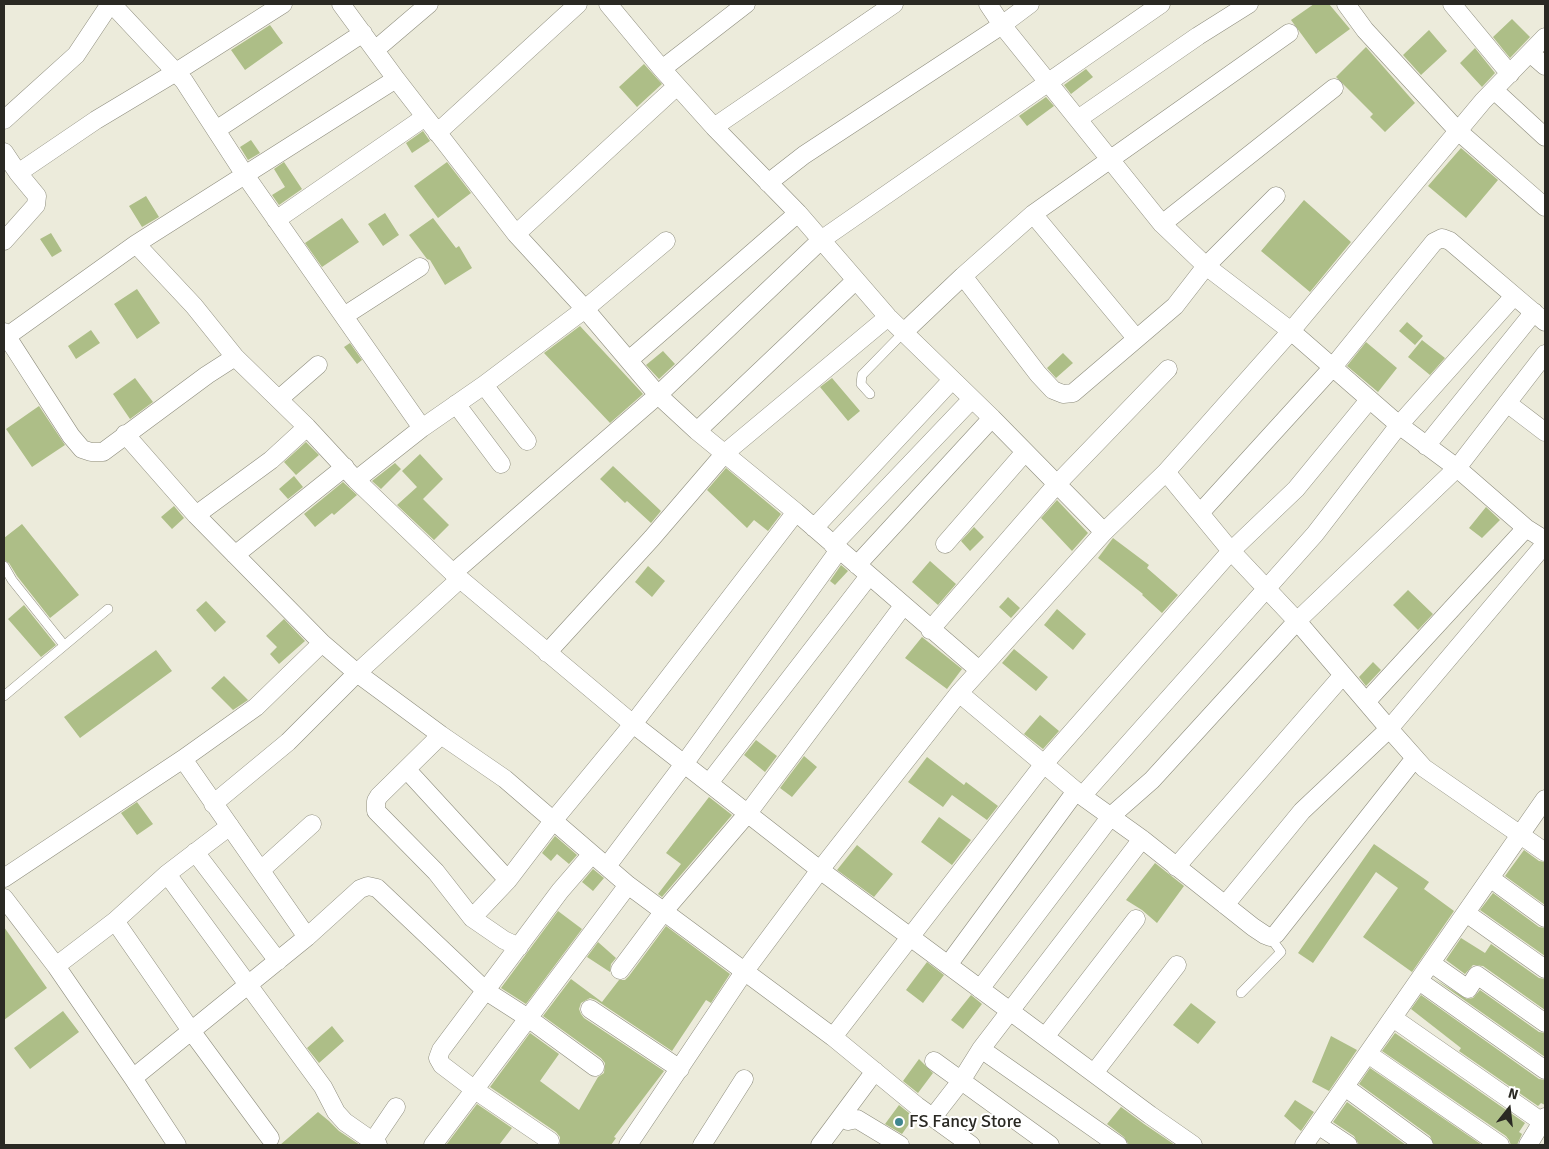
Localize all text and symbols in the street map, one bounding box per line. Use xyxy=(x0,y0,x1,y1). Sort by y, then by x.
north arrow xyxy=(1484,1084,1534,1134)
text: N xyxy=(1506,1085,1520,1104)
place label: FS Fancy Store xyxy=(909,1111,1022,1133)
marker: FS Fancy Store xyxy=(893,1116,905,1128)

